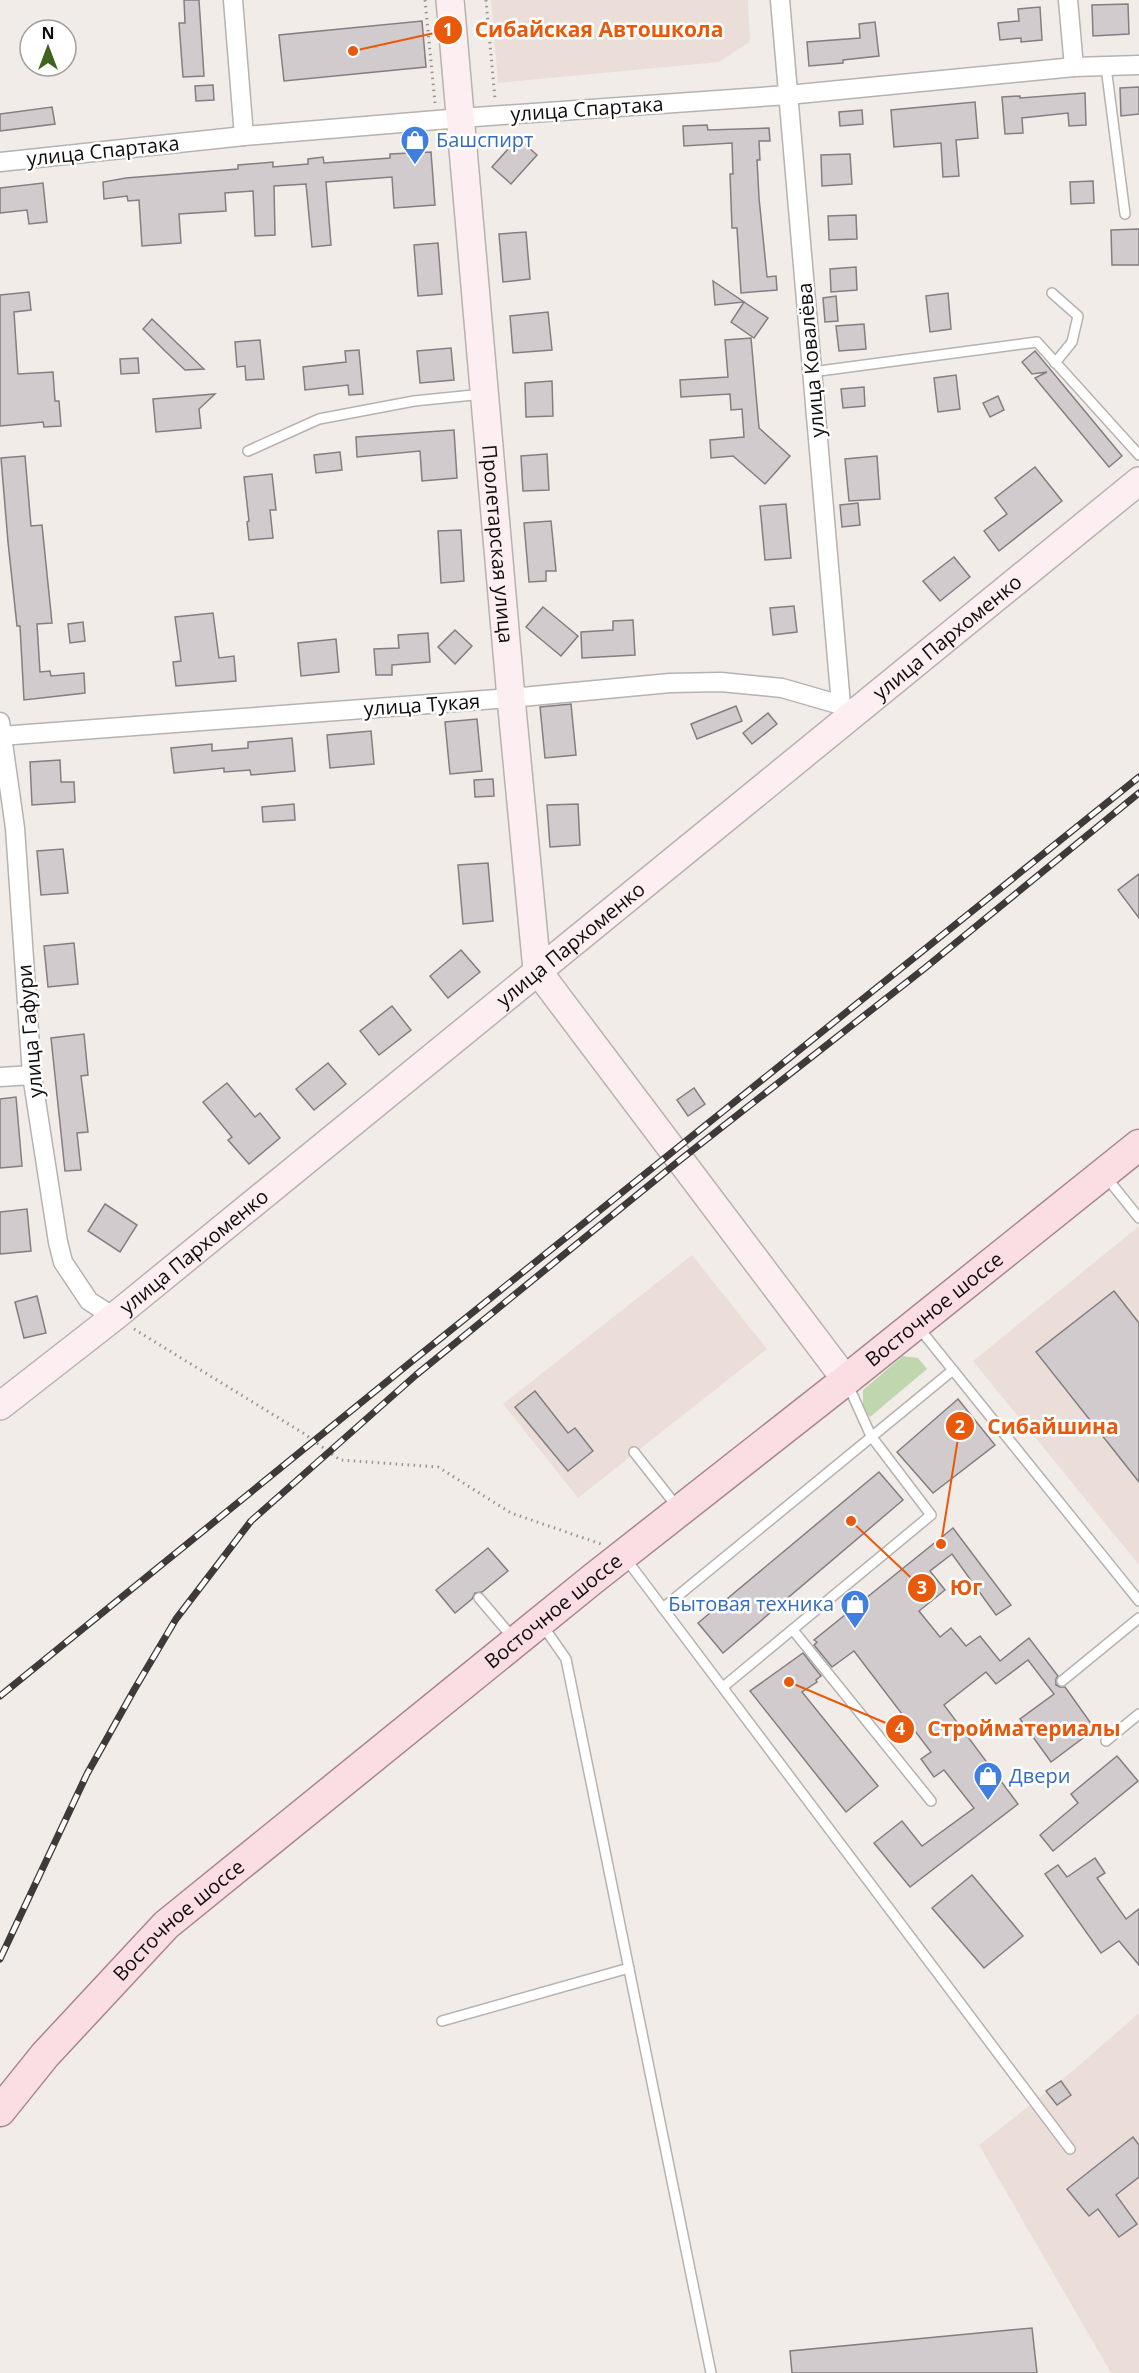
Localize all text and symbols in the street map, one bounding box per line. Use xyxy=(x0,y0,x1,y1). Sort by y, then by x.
callout: Сибайская Автошкола xyxy=(433,10,735,49)
text: Сибайская Автошкола xyxy=(475,15,723,43)
text: 1 xyxy=(443,17,453,41)
north arrow xyxy=(18,18,78,78)
text: N xyxy=(41,22,55,44)
street label: улица Спартака xyxy=(510,90,664,127)
shop icon: Башспирт xyxy=(399,124,431,166)
place label: Башспирт xyxy=(436,126,534,153)
street label: улица Спартака xyxy=(25,129,181,172)
street label: улица Ковалёва xyxy=(790,282,831,438)
street label: Пролетарская улица xyxy=(476,443,520,644)
street label: улица Пархоменко xyxy=(867,568,1027,706)
street label: улица Тукая xyxy=(363,687,481,722)
street label: улица Пархоменко xyxy=(490,875,650,1013)
street label: улица Гафури xyxy=(10,963,49,1099)
street label: улица Пархоменко xyxy=(114,1183,274,1320)
street label: Восточное шоссе xyxy=(859,1245,1008,1372)
callout: Сибайшина xyxy=(945,1407,1131,1446)
text: Сибайшина xyxy=(987,1412,1119,1440)
text: 2 xyxy=(955,1414,965,1438)
street label: Восточное шоссе xyxy=(479,1547,627,1674)
callout: Юг xyxy=(907,1569,994,1608)
text: Юг xyxy=(950,1573,982,1601)
text: 3 xyxy=(917,1575,927,1599)
shop icon: Бытовая техника xyxy=(839,1588,871,1630)
place label: Бытовая техника xyxy=(668,1590,834,1617)
callout: Стройматериалы xyxy=(885,1709,1133,1748)
text: Стройматериалы xyxy=(927,1714,1121,1742)
text: 4 xyxy=(895,1716,905,1740)
shop icon: Двери xyxy=(972,1760,1004,1802)
place label: Двери xyxy=(1009,1762,1070,1789)
street label: Восточное шоссе xyxy=(107,1853,250,1987)

